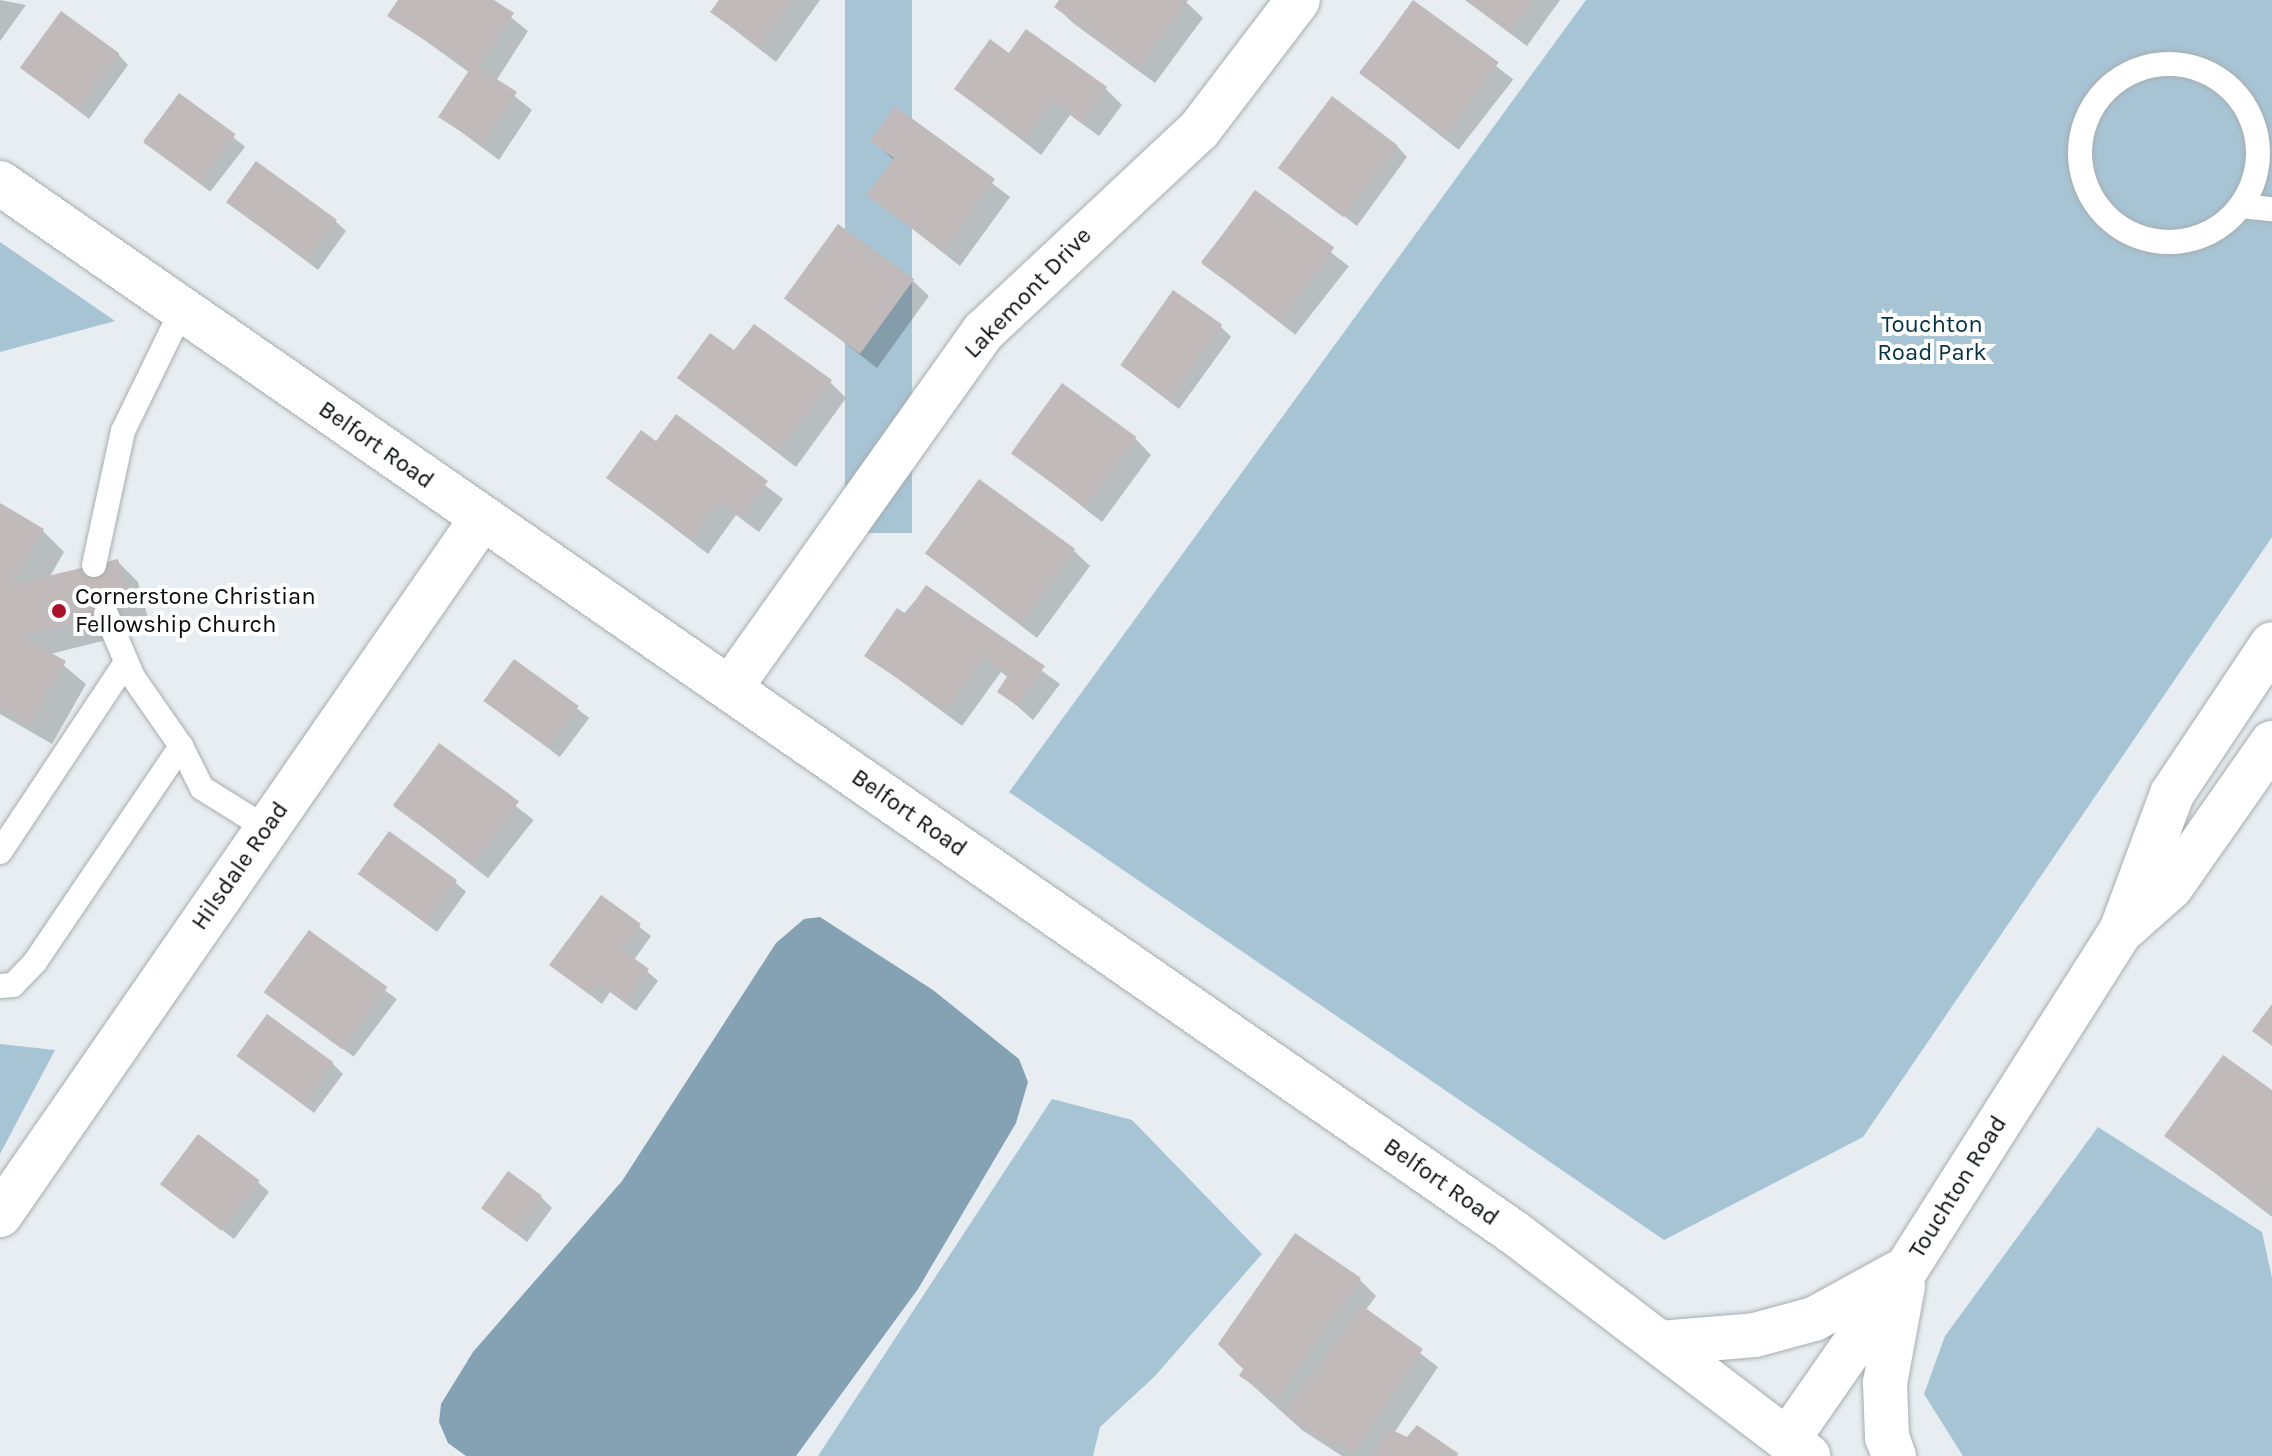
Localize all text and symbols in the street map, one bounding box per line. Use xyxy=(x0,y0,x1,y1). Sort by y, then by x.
street label: Lakemont Drive xyxy=(958,221,1098,365)
park label: Touchton Road Park xyxy=(1877,311,1987,367)
street label: Belfort Road xyxy=(313,395,439,495)
place label: Cornerstone Christian Fellowship Church xyxy=(75,583,316,639)
marker: Cornerstone Christian Fellowship Church xyxy=(50,602,68,620)
street label: Belfort Road xyxy=(846,763,972,863)
street label: Hilsdale Road xyxy=(185,796,295,936)
street label: Touchton Road xyxy=(1903,1111,2013,1263)
street label: Belfort Road xyxy=(1378,1132,1504,1232)

